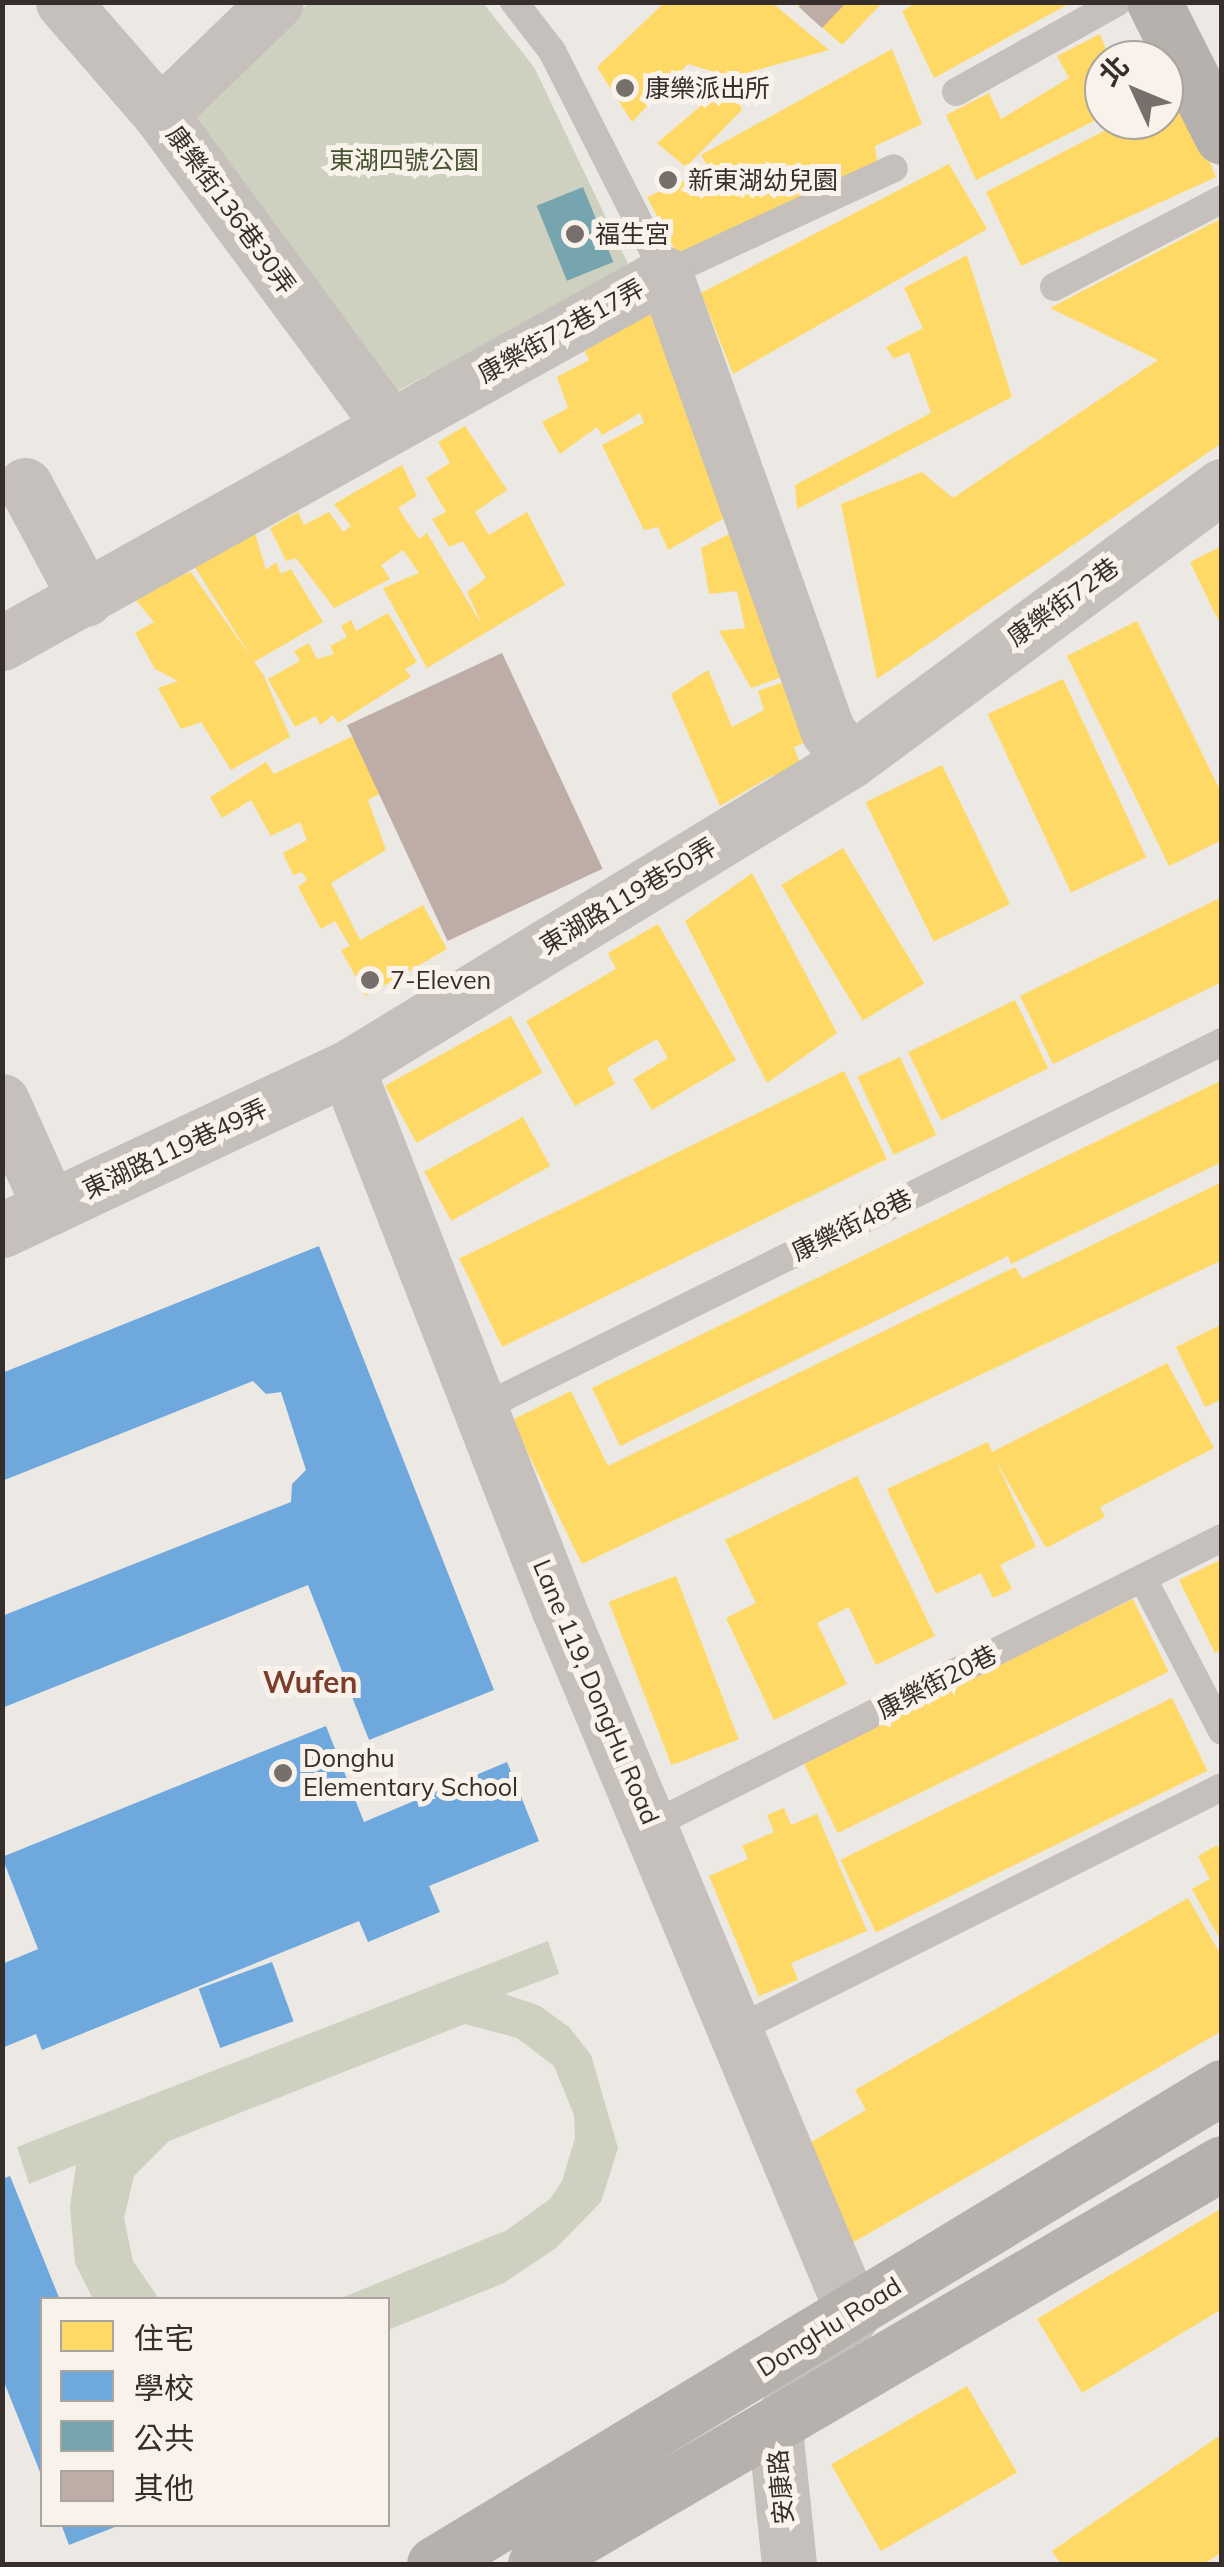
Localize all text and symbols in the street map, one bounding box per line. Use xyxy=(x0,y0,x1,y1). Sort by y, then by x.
north arrow xyxy=(1084,40,1184,140)
text: 北 xyxy=(1091,48,1136,92)
place label: 康樂派出所 xyxy=(645,73,770,103)
marker: 康樂派出所 xyxy=(614,77,636,99)
street label: 康樂街136巷30弄 xyxy=(160,120,302,300)
park label: 東湖四號公園 xyxy=(329,145,479,175)
place label: 新東湖幼兒園 xyxy=(688,165,838,195)
marker: 新東湖幼兒園 xyxy=(657,169,679,191)
place label: 福生宮 xyxy=(595,219,670,249)
marker: 福生宮 xyxy=(564,223,586,245)
street label: 康樂街72巷17弄 xyxy=(473,273,649,389)
street label: 康樂街72巷 xyxy=(1002,552,1124,652)
street label: 東湖路119巷50弄 xyxy=(535,832,721,960)
place label: 7-Eleven xyxy=(390,965,491,995)
marker: 7-Eleven xyxy=(359,969,381,991)
street label: 東湖路119巷49弄 xyxy=(78,1093,272,1205)
street label: 康樂街48巷 xyxy=(787,1183,917,1267)
street label: Lane 119, DongHu Road xyxy=(527,1555,665,1829)
street label: 康樂街20巷 xyxy=(872,1639,1002,1725)
district label: Wufen xyxy=(262,1664,358,1700)
place label: Donghu Elementary School xyxy=(303,1744,518,1803)
marker: Donghu Elementary School xyxy=(272,1762,294,1784)
street label: DongHu Road xyxy=(751,2271,907,2383)
legend xyxy=(40,2297,390,2527)
text: 住宅 xyxy=(134,2319,194,2357)
text: 學校 xyxy=(134,2369,194,2407)
text: 公共 xyxy=(134,2419,194,2457)
street label: 安康路 xyxy=(763,2448,799,2526)
text: 其他 xyxy=(134,2469,194,2507)

